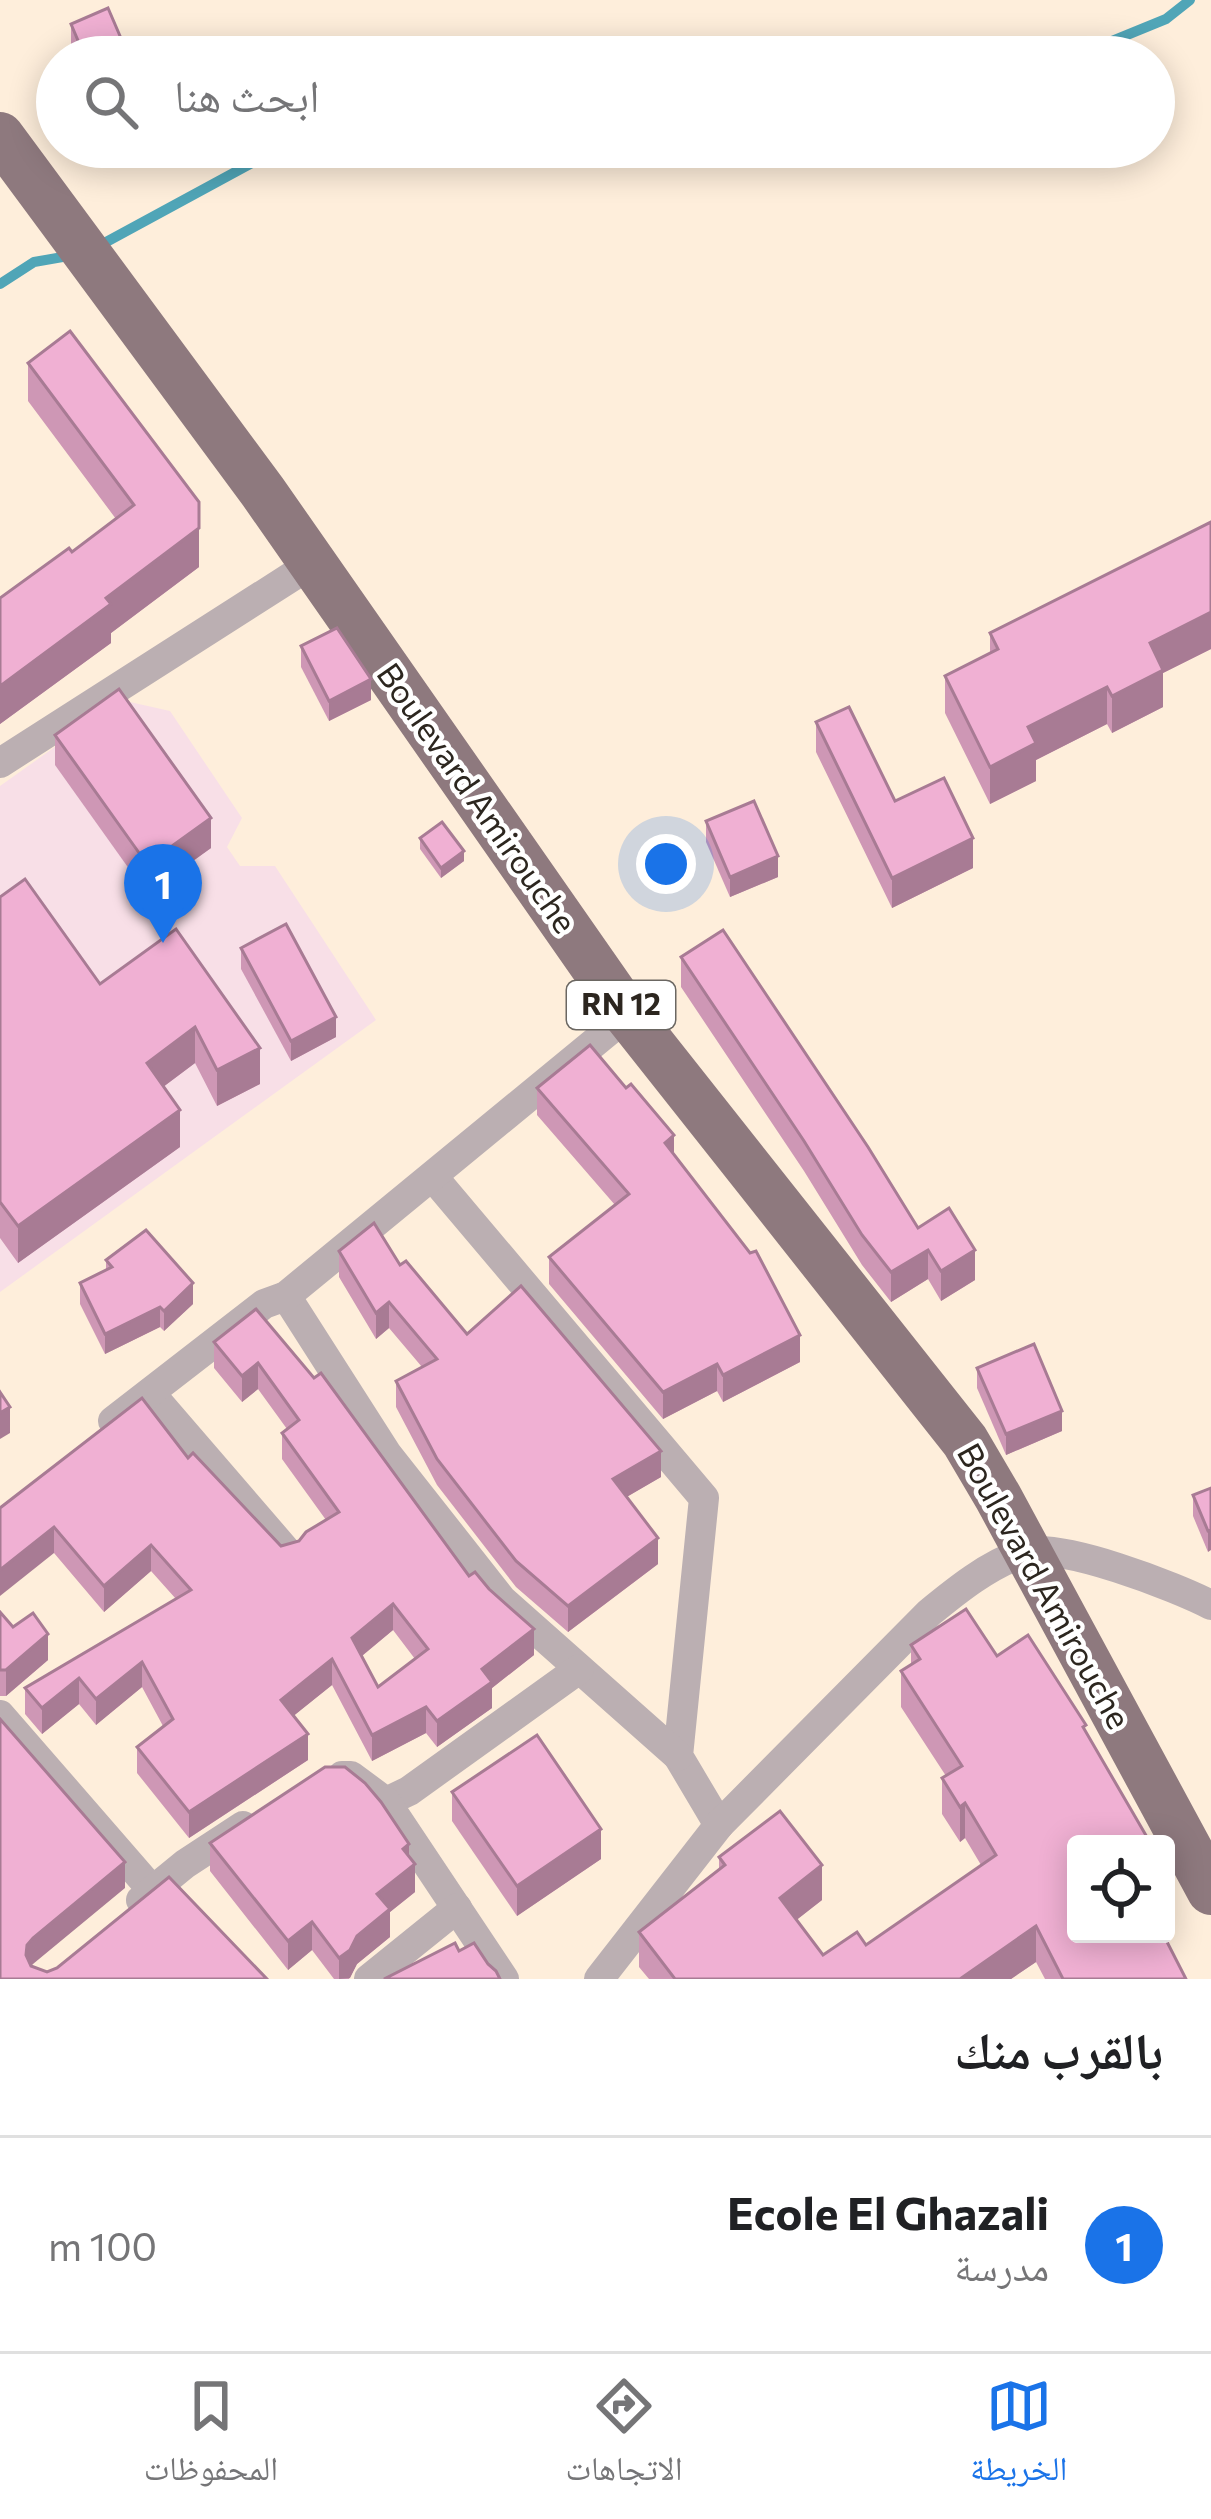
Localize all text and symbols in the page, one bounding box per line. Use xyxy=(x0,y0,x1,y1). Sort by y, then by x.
search box xyxy=(36,36,1175,168)
text: ابحث هنا xyxy=(174,66,320,121)
icon: search xyxy=(78,69,144,135)
street label: Boulevard Amirouche xyxy=(370,654,587,940)
your location xyxy=(636,834,696,894)
pin: 1 xyxy=(124,844,202,943)
road number: RN 12 xyxy=(567,981,675,1029)
street label: Boulevard Amirouche xyxy=(950,1435,1141,1735)
map controls xyxy=(1067,1835,1175,1943)
button: locate xyxy=(1067,1835,1175,1943)
text: بالقرب منك xyxy=(954,2017,1163,2080)
text: Ecole El Ghazali xyxy=(727,2184,1049,2239)
text: 100 m xyxy=(48,2221,157,2269)
text: 1 xyxy=(1115,2221,1133,2269)
text: مدرسة xyxy=(954,2241,1049,2289)
tab: المحفوظات xyxy=(144,2373,278,2501)
tab: الاتجاهات xyxy=(565,2373,683,2501)
tab: الخريطة xyxy=(970,2373,1067,2501)

